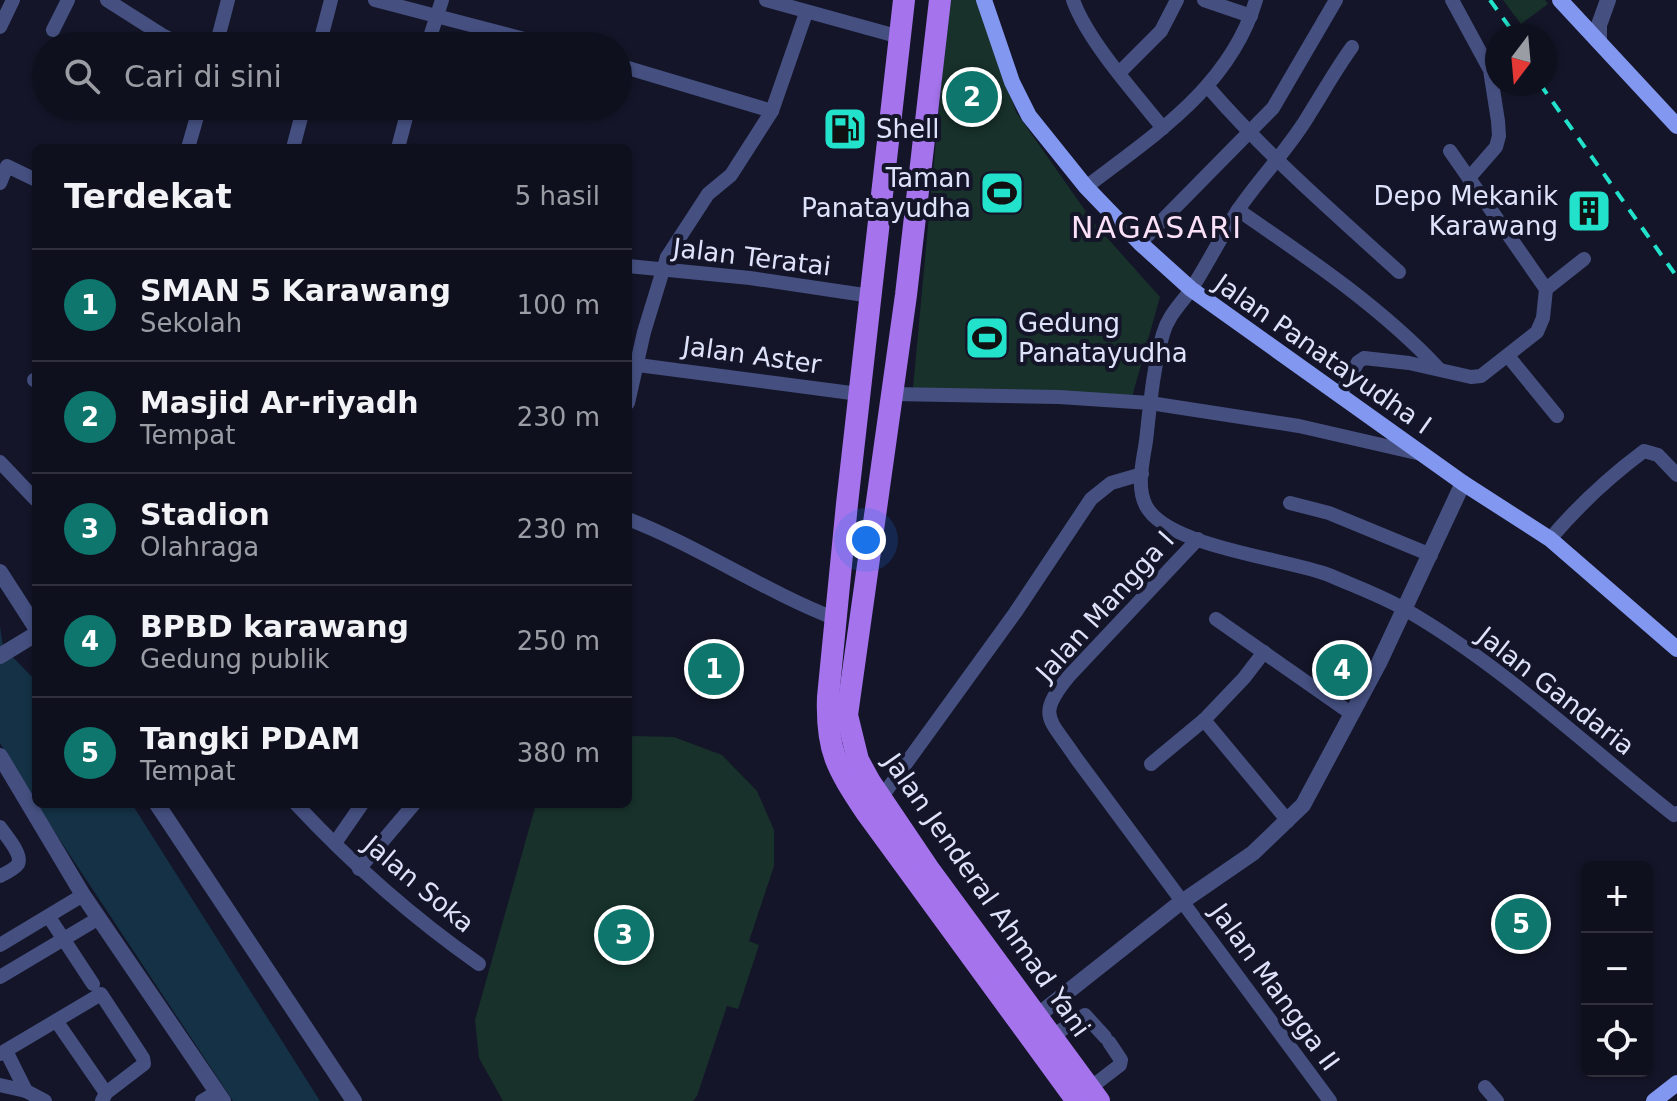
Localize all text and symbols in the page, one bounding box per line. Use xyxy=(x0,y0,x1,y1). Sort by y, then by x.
north arrow xyxy=(1485,24,1557,96)
search box xyxy=(32,32,632,120)
icon: search xyxy=(60,54,104,98)
text: Cari di sini xyxy=(124,59,282,94)
pin: 2 xyxy=(946,67,998,127)
fuel station icon: Shell xyxy=(821,105,869,153)
place label: Shell xyxy=(876,114,939,144)
place label: Taman Panatayudha xyxy=(801,163,971,223)
sports icon: Taman Panatayudha xyxy=(978,169,1026,217)
text: Terdekat xyxy=(64,176,232,216)
text: 5 hasil xyxy=(515,181,600,211)
place label: Depo Mekanik Karawang xyxy=(1374,181,1558,241)
building icon: Depo Mekanik Karawang xyxy=(1565,187,1613,235)
district label: NAGASARI xyxy=(1071,210,1243,245)
street label: Jalan Teratai xyxy=(669,232,833,282)
street label: Jalan Panatayudha I xyxy=(1207,267,1437,440)
text: SMAN 5 Karawang xyxy=(140,273,451,308)
text: 1 xyxy=(81,290,99,320)
text: 100 m xyxy=(517,290,600,320)
text: Sekolah xyxy=(140,308,242,338)
place label: Gedung Panatayudha xyxy=(1018,308,1188,368)
sports icon: Gedung Panatayudha xyxy=(963,314,1011,362)
street label: Jalan Aster xyxy=(679,330,824,380)
text: Masjid Ar-riyadh xyxy=(140,385,419,420)
text: 2 xyxy=(81,402,99,432)
text: 230 m xyxy=(517,402,600,432)
text: Tempat xyxy=(140,420,235,450)
text: Stadion xyxy=(140,497,270,532)
text: 3 xyxy=(81,514,99,544)
text: 230 m xyxy=(517,514,600,544)
your location xyxy=(846,520,886,560)
street label: Jalan Mangga I xyxy=(1029,525,1180,689)
text: Olahraga xyxy=(140,532,259,562)
text: BPBD karawang xyxy=(140,609,409,644)
street label: Jalan Gandaria xyxy=(1470,619,1640,761)
text: 4 xyxy=(81,626,99,656)
text: 250 m xyxy=(517,626,600,656)
pin: 1 xyxy=(688,639,740,699)
pin: 4 xyxy=(1316,640,1368,700)
text: Gedung publik xyxy=(140,644,329,674)
text: Tangki PDAM xyxy=(140,721,360,756)
text: 5 xyxy=(81,738,99,768)
text: 380 m xyxy=(517,738,600,768)
street label: Jalan Jenderal Ahmad Yani xyxy=(876,746,1096,1042)
text: Tempat xyxy=(140,756,235,786)
street label: Jalan Soka xyxy=(356,828,480,939)
map controls xyxy=(1581,861,1653,1077)
button: + xyxy=(1581,861,1653,933)
pin: 5 xyxy=(1495,894,1547,954)
street label: Jalan Mangga II xyxy=(1203,896,1346,1076)
pin: 3 xyxy=(598,905,650,965)
button: − xyxy=(1581,933,1653,1005)
button: locate xyxy=(1581,1005,1653,1077)

